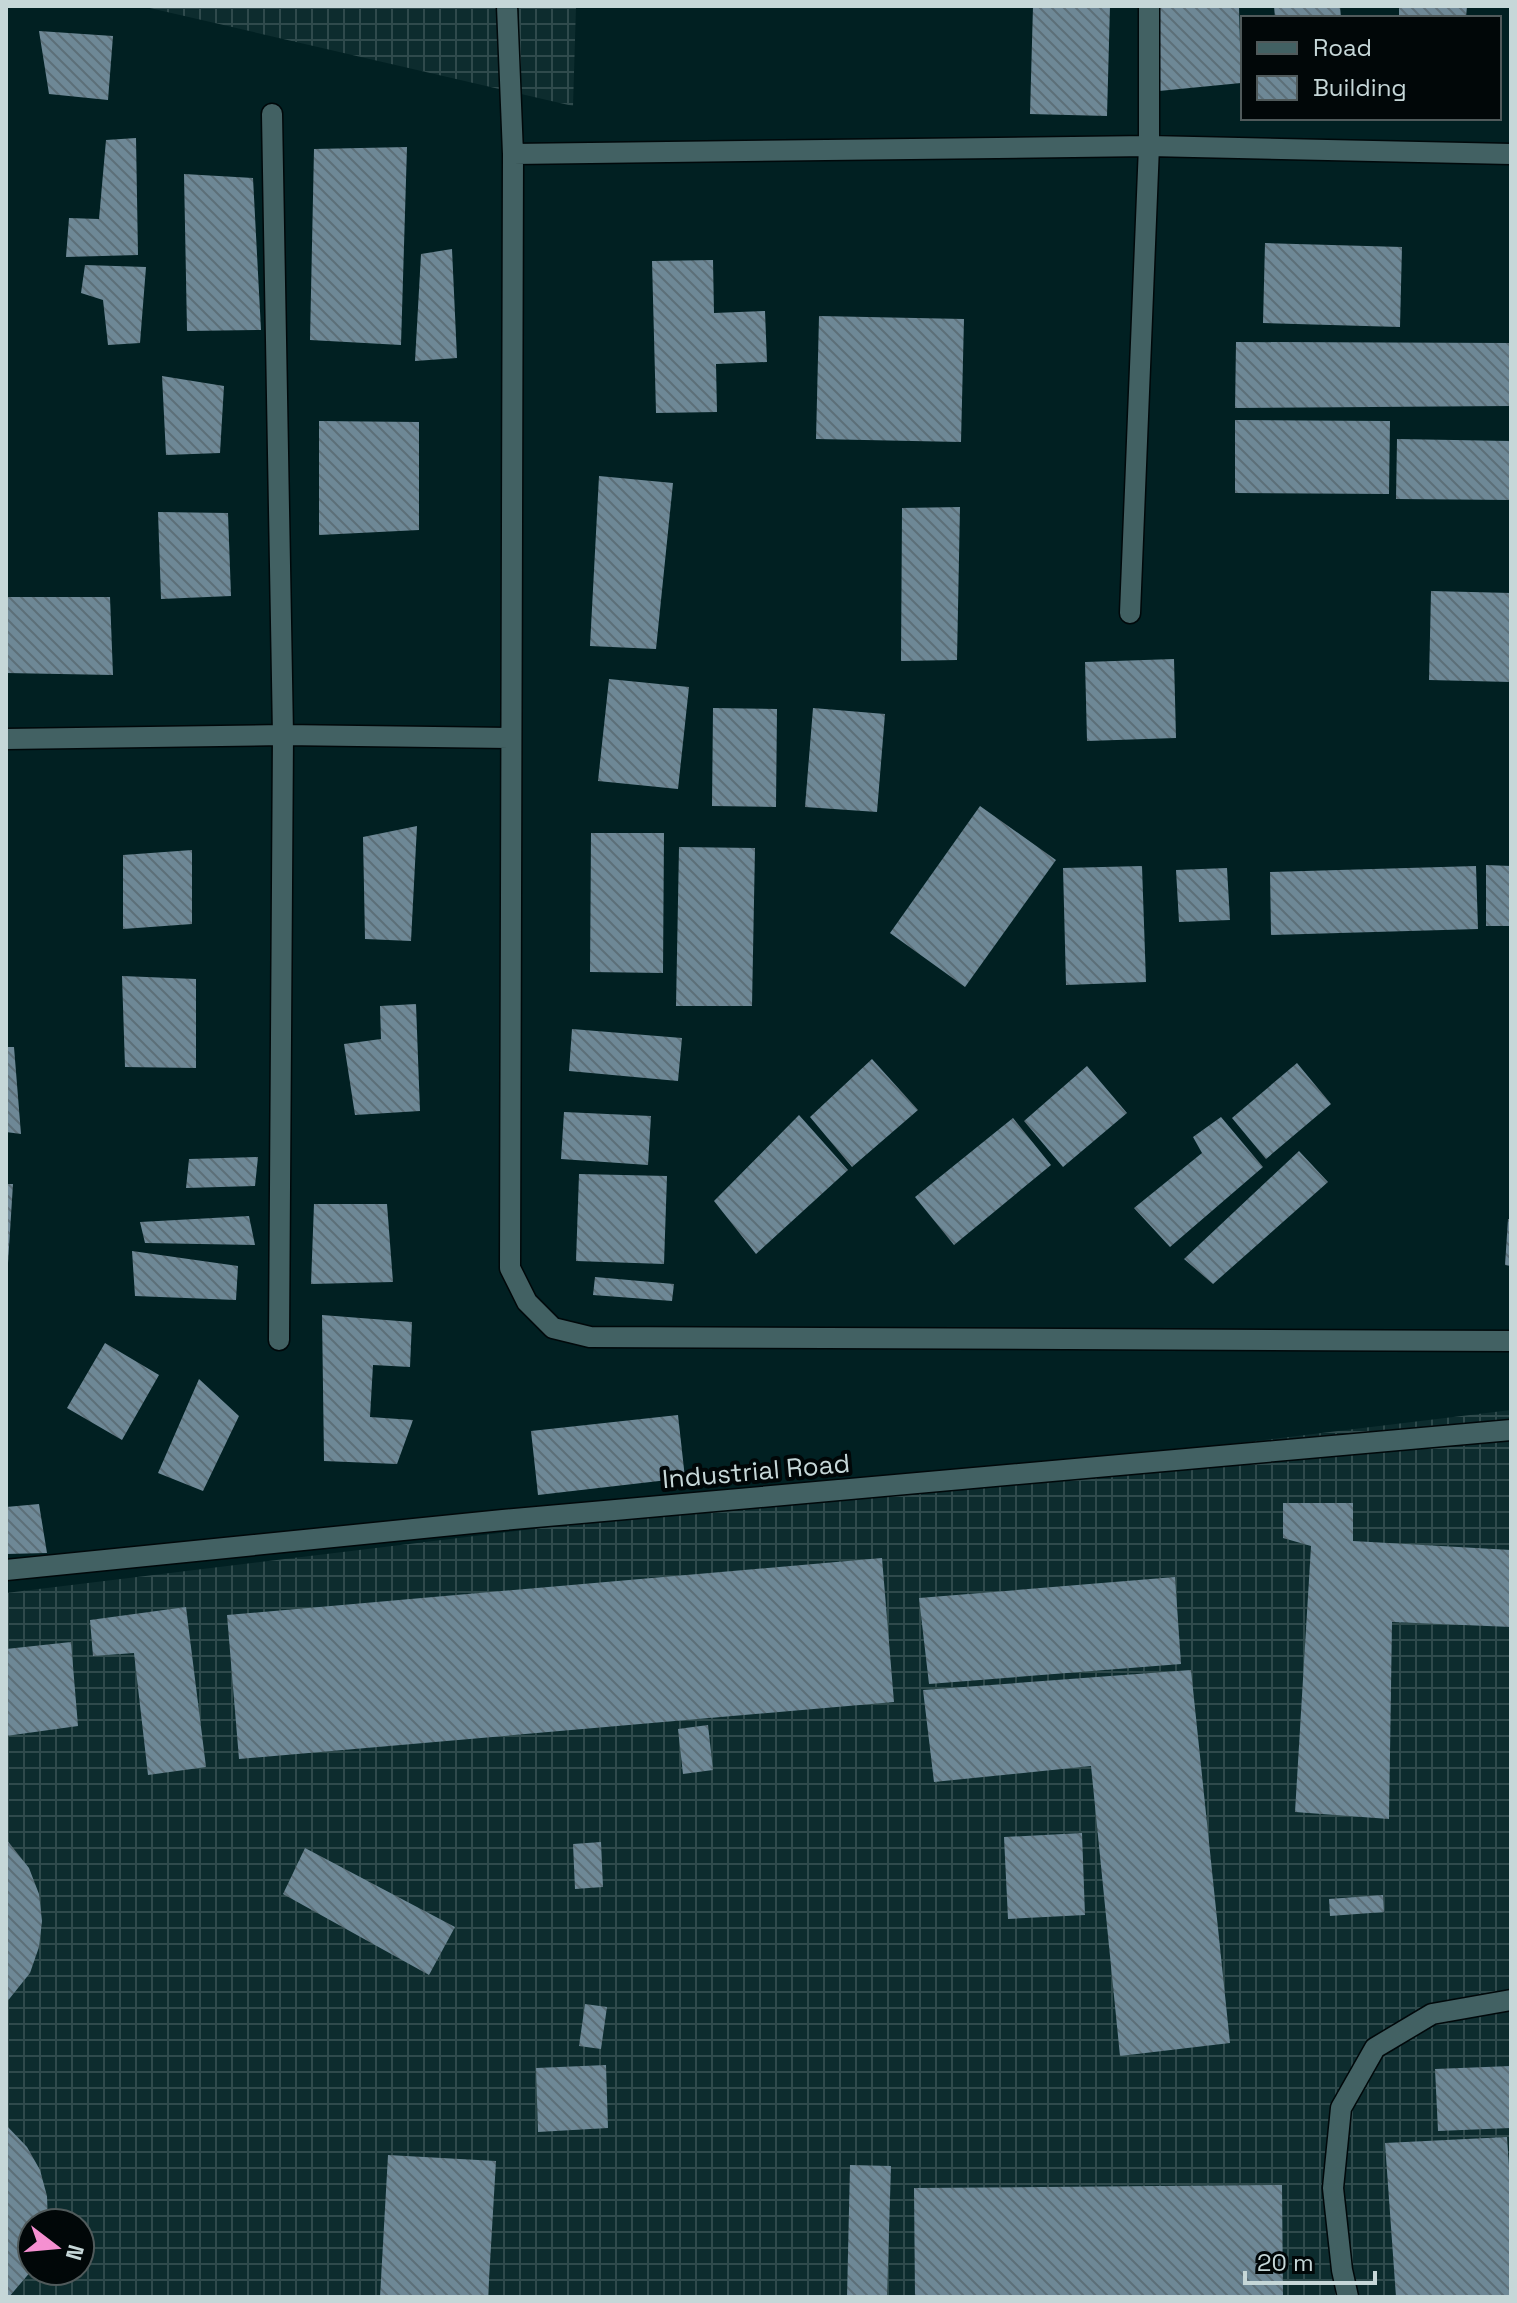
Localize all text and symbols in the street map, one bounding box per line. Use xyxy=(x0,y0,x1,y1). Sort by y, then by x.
legend xyxy=(1241,16,1501,120)
text: Road xyxy=(1313,32,1372,63)
text: Building xyxy=(1313,72,1407,103)
street label: Industrial Road xyxy=(661,1446,851,1496)
north arrow xyxy=(16,2207,96,2287)
scale bar xyxy=(1245,2235,1375,2285)
text: N xyxy=(60,2242,91,2263)
text: 20 m xyxy=(1257,2247,1314,2278)

